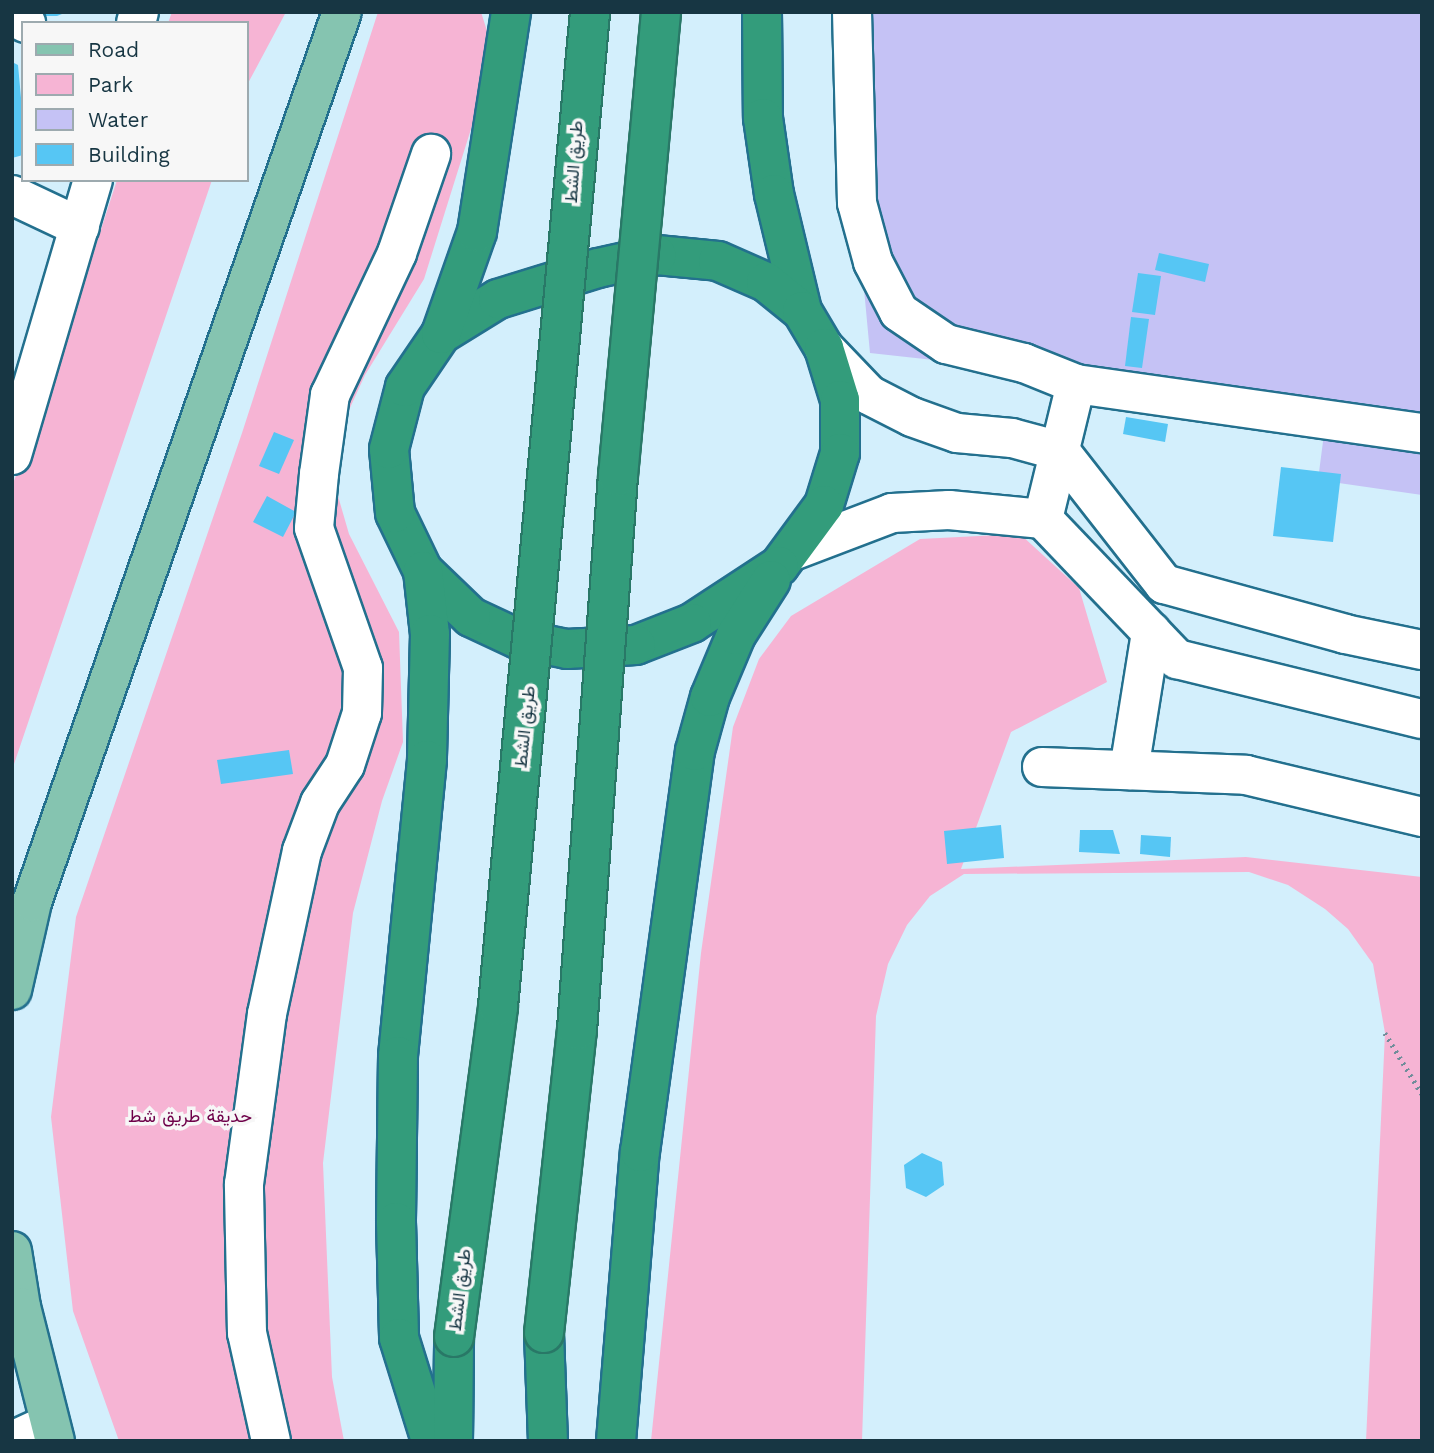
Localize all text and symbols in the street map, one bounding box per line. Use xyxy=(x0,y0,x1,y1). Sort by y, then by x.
legend xyxy=(21,21,248,182)
text: Road xyxy=(88,37,139,62)
text: Park xyxy=(88,72,133,97)
text: Water xyxy=(88,107,148,132)
street label: طريق الشط xyxy=(560,120,588,204)
text: Building xyxy=(88,142,170,167)
street label: طريق الشط xyxy=(510,685,540,769)
park label: حديقة طريق شط xyxy=(128,1105,252,1127)
street label: طريق الشط xyxy=(444,1248,476,1332)

